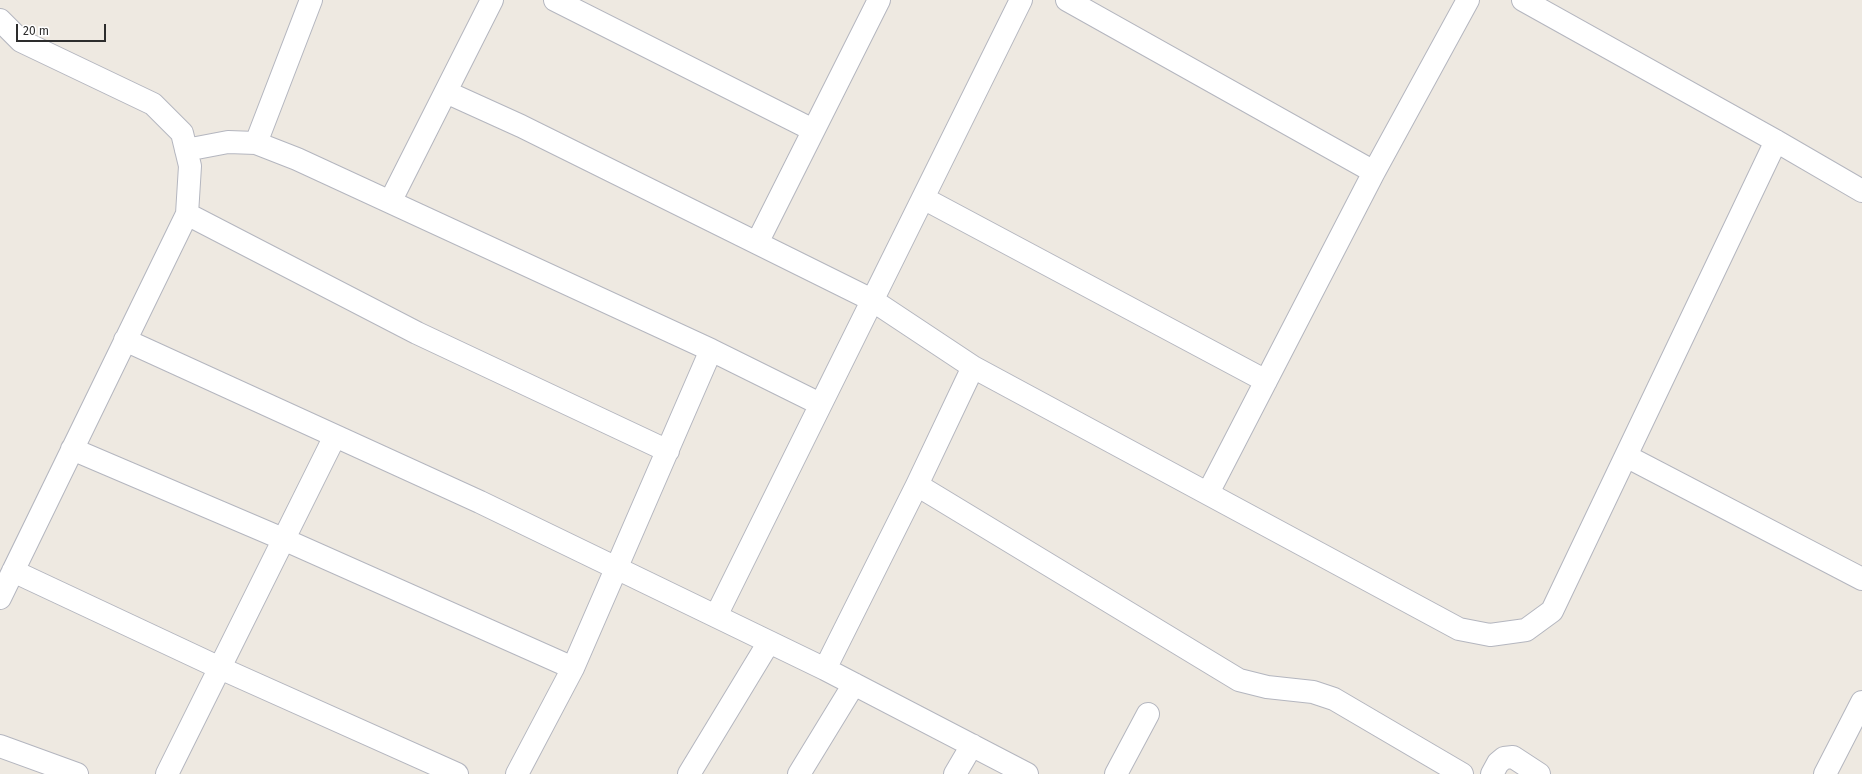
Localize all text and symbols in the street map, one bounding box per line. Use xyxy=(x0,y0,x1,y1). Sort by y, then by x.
scale bar xyxy=(18,16,108,42)
text: 20 m xyxy=(23,24,49,38)

